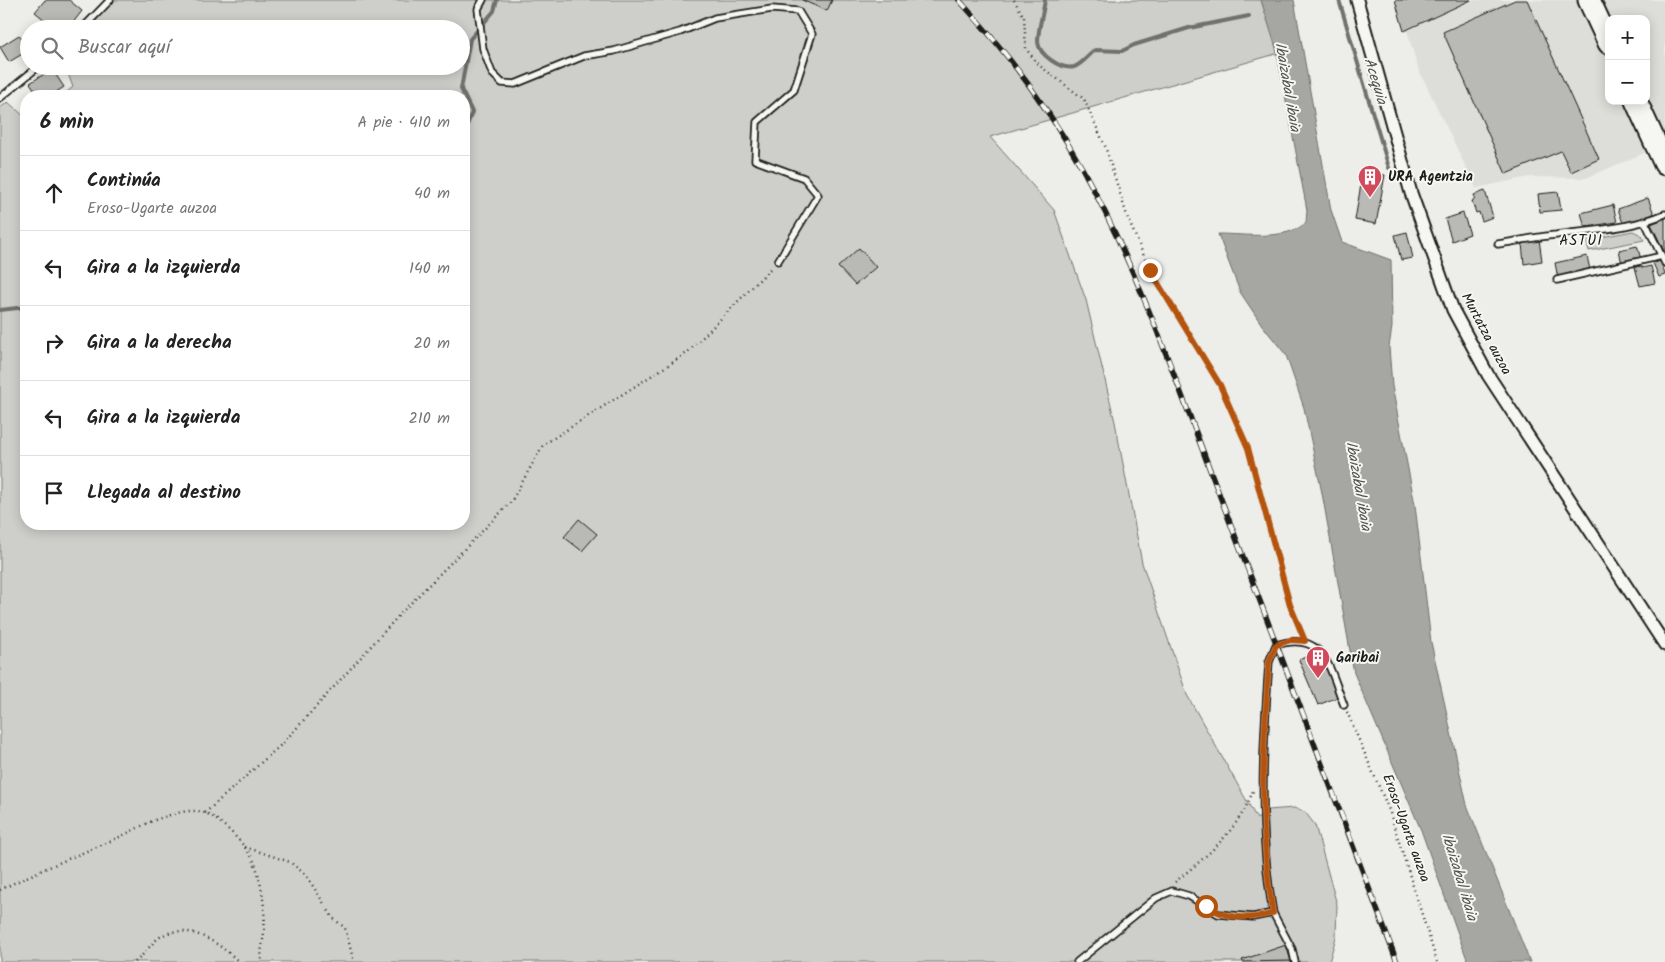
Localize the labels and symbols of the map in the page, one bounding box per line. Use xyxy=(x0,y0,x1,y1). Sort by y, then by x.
water label: Ibaizabal ibaia xyxy=(1267,40,1307,135)
water label: Acequia xyxy=(1357,55,1394,108)
building icon: URA Agentzia xyxy=(1357,164,1383,198)
place label: URA Agentzia xyxy=(1388,166,1473,188)
district label: ASTUI xyxy=(1559,229,1603,253)
route end xyxy=(1139,259,1162,282)
street label: Murtatza auzoa xyxy=(1455,289,1517,379)
water label: Ibaizabal ibaia xyxy=(1338,439,1378,534)
building icon: Garibai xyxy=(1305,645,1331,679)
place label: Garibai xyxy=(1336,647,1379,669)
street label: Eroso-Ugarte auzoa xyxy=(1376,771,1436,885)
water label: Ibaizabal ibaia xyxy=(1434,830,1484,925)
route start xyxy=(1195,895,1218,918)

